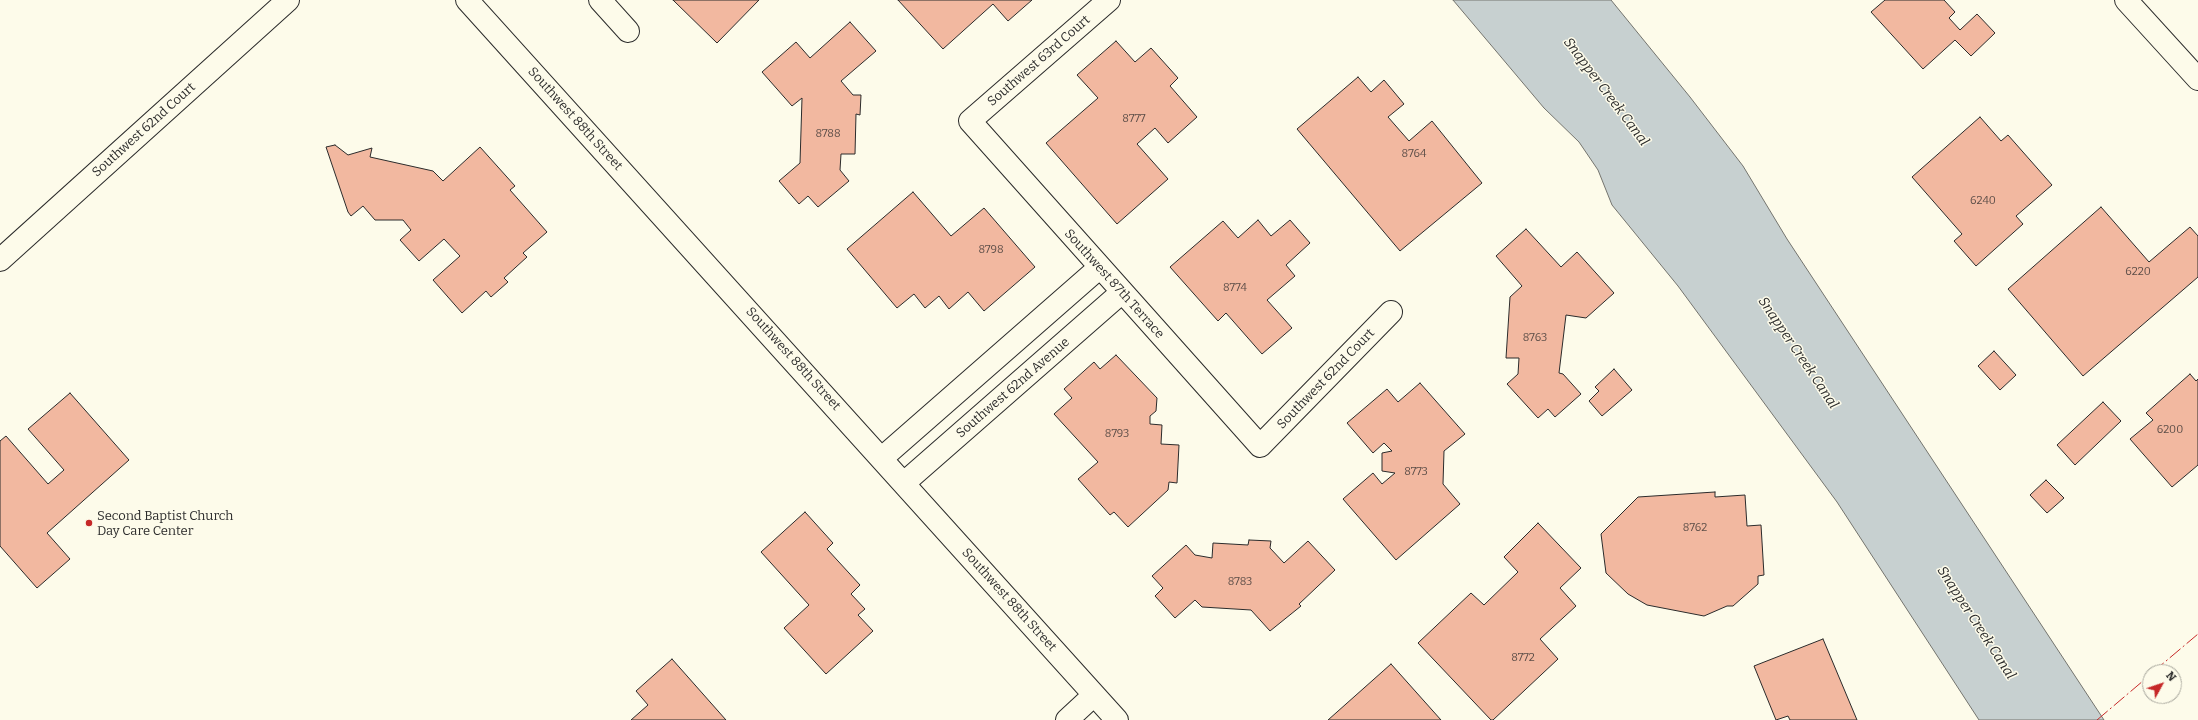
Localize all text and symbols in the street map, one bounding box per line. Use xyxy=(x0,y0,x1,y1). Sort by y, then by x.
street label: Southwest 63rd Court xyxy=(985,12,1093,110)
water label: Snapper Creek Canal xyxy=(1560,35,1652,149)
street label: Southwest 88th Street xyxy=(524,64,626,174)
street label: Southwest 62nd Court xyxy=(89,80,199,180)
house number: 8777 xyxy=(1122,112,1146,126)
house number: 8788 xyxy=(815,127,841,141)
house number: 8764 xyxy=(1402,147,1426,161)
house number: 6240 xyxy=(1970,194,1996,208)
street label: Southwest 87th Terrace xyxy=(1061,226,1167,342)
house number: 8798 xyxy=(978,243,1004,257)
house number: 6220 xyxy=(2125,265,2151,279)
house number: 8774 xyxy=(1223,281,1247,295)
water label: Snapper Creek Canal xyxy=(1754,294,1842,412)
street label: Southwest 88th Street xyxy=(742,304,844,414)
street label: Southwest 62nd Court xyxy=(1274,326,1378,432)
house number: 8763 xyxy=(1523,331,1547,345)
street label: Southwest 62nd Avenue xyxy=(953,335,1073,441)
house number: 6200 xyxy=(2157,423,2183,437)
house number: 8793 xyxy=(1105,427,1129,441)
house number: 8773 xyxy=(1404,465,1428,479)
place label: Second Baptist Church Day Care Center xyxy=(97,508,233,539)
marker: Second Baptist Church Day Care Center xyxy=(84,518,94,528)
house number: 8762 xyxy=(1683,521,1707,535)
street label: Southwest 88th Street xyxy=(958,545,1060,655)
water label: Snapper Creek Canal xyxy=(1933,563,2019,683)
house number: 8783 xyxy=(1228,575,1252,589)
house number: 8772 xyxy=(1511,651,1535,665)
north arrow xyxy=(2142,664,2182,704)
text: N xyxy=(2163,669,2179,684)

